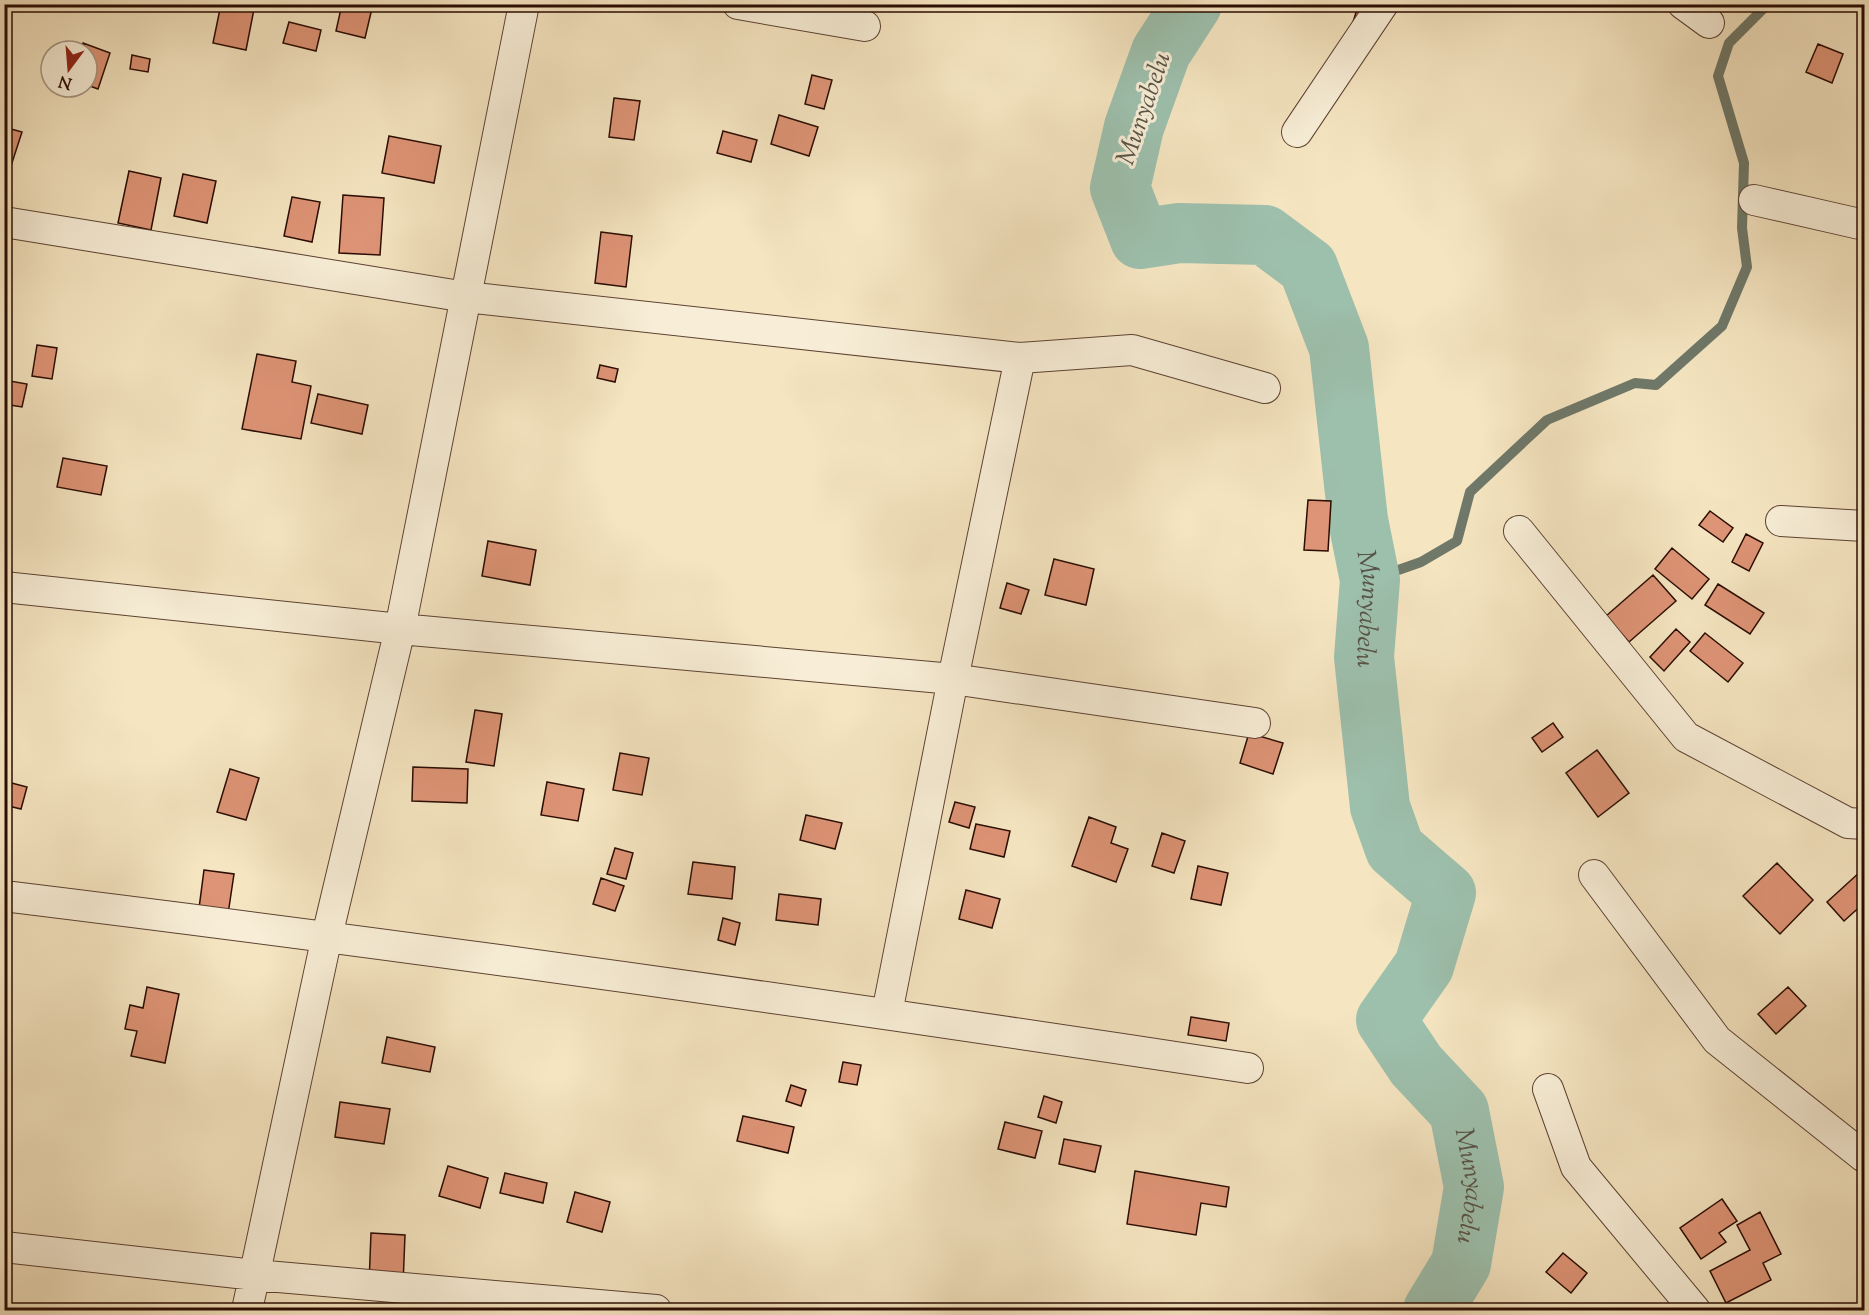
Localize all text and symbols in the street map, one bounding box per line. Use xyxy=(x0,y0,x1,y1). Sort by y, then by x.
north arrow xyxy=(39,39,99,99)
water label: Munyabelu xyxy=(1108,47,1182,170)
text: N xyxy=(56,68,75,94)
water label: Munyabelu xyxy=(1345,547,1389,669)
water label: Munyabelu xyxy=(1444,1125,1492,1247)

